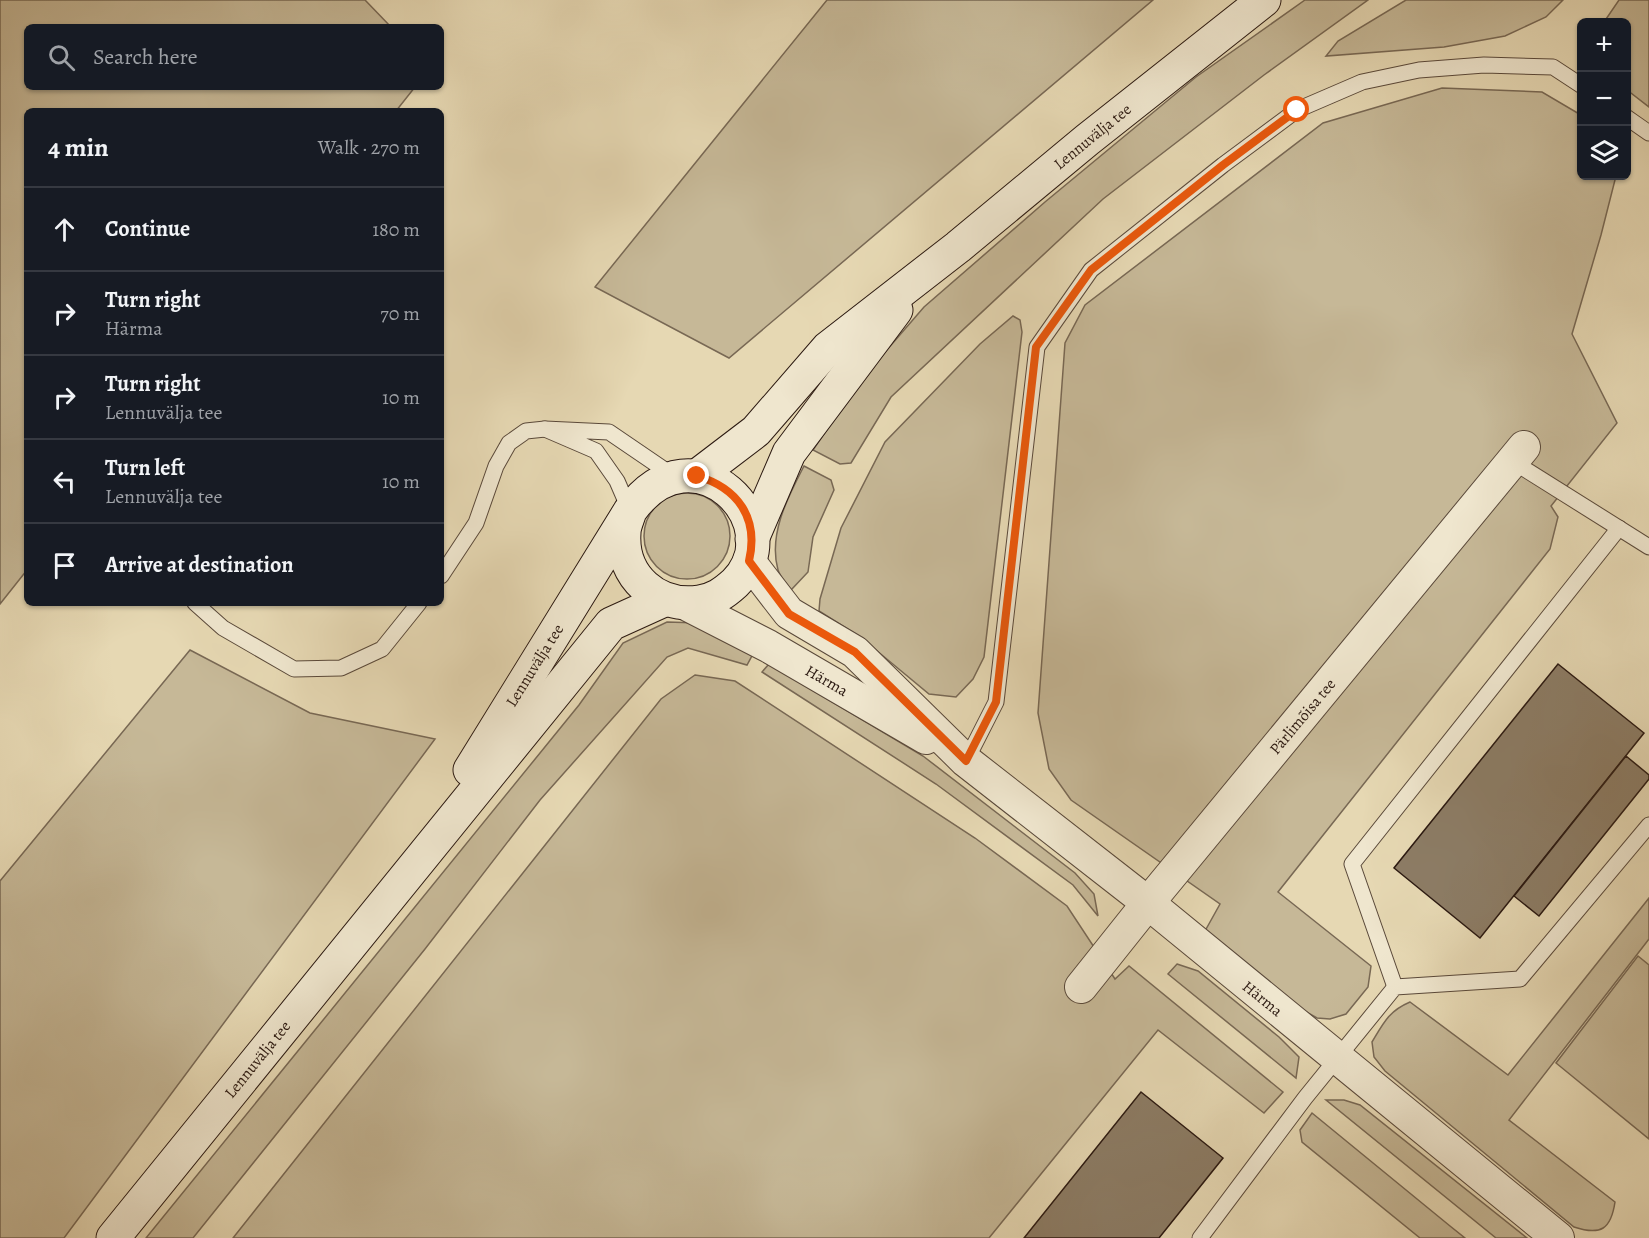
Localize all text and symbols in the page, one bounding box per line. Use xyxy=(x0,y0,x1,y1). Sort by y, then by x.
map controls xyxy=(1577,18,1631,180)
button: + xyxy=(1577,18,1631,72)
search box xyxy=(24,24,444,90)
icon: search xyxy=(45,41,78,74)
text: Search here xyxy=(93,42,198,72)
button: − xyxy=(1577,72,1631,126)
route start xyxy=(1283,96,1309,122)
street label: Lennuvälja tee xyxy=(1049,99,1136,175)
button: layers xyxy=(1577,126,1631,180)
text: 4 min xyxy=(48,130,109,165)
text: Walk · 270 m xyxy=(318,134,420,161)
icon: ahead xyxy=(48,213,81,246)
text: Continue xyxy=(105,214,190,244)
text: 180 m xyxy=(372,216,420,243)
text: Turn right xyxy=(105,285,201,315)
icon: right xyxy=(48,297,81,330)
text: 70 m xyxy=(380,300,420,327)
text: Härma xyxy=(105,315,163,342)
text: Turn right xyxy=(105,369,201,399)
icon: right xyxy=(48,381,81,414)
text: 10 m xyxy=(382,384,420,411)
text: Lennuvälja tee xyxy=(105,399,222,426)
text: Turn left xyxy=(105,453,185,483)
route end xyxy=(683,462,709,488)
icon: left xyxy=(48,465,81,498)
text: 10 m xyxy=(382,468,420,495)
text: Lennuvälja tee xyxy=(105,483,222,510)
icon: arrive xyxy=(48,549,81,582)
text: Arrive at destination xyxy=(105,550,294,580)
street label: Lennuvälja tee xyxy=(501,620,569,711)
street label: Härma xyxy=(801,660,852,702)
street label: Pärlimõisa tee xyxy=(1264,674,1341,759)
street label: Härma xyxy=(1238,976,1288,1022)
street label: Lennuvälja tee xyxy=(220,1016,296,1103)

